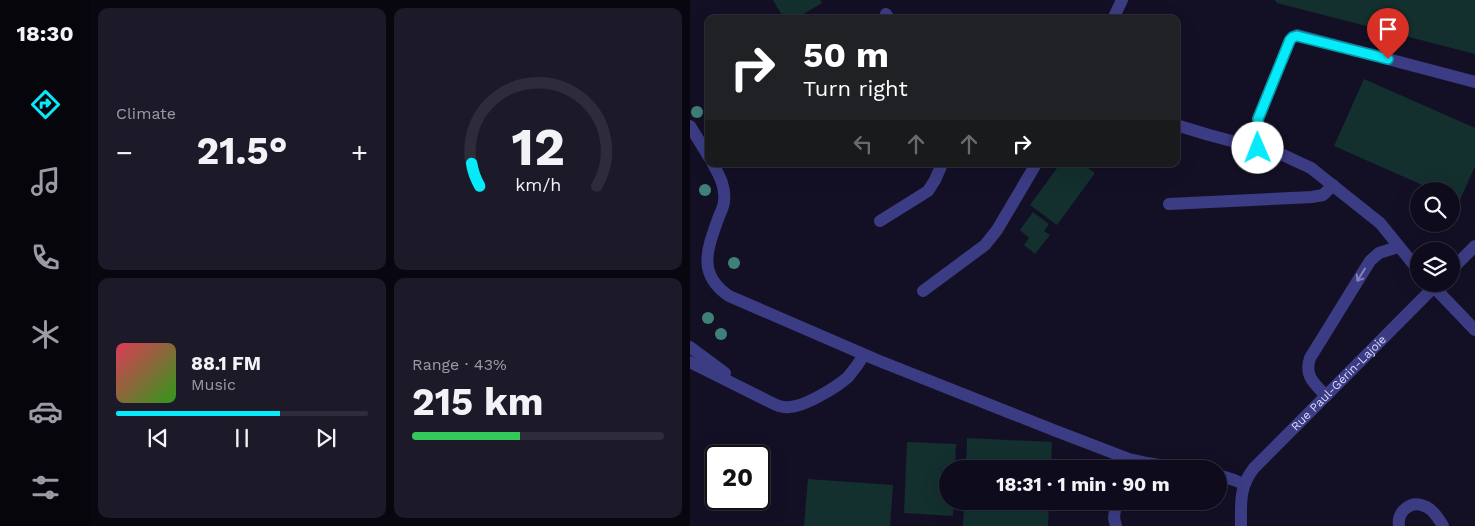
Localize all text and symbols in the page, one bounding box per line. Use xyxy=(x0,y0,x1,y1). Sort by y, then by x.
pin xyxy=(1367,8,1409,59)
icon: arrive xyxy=(1374,15,1402,43)
text: 18:30 xyxy=(16,21,74,46)
text: 50 m xyxy=(803,34,889,76)
icon: right xyxy=(720,35,785,100)
text: Turn right xyxy=(803,76,908,101)
icon: directions xyxy=(28,87,63,122)
text: Climate xyxy=(116,104,176,123)
text: 12 xyxy=(511,117,565,178)
position arrow xyxy=(1231,121,1283,173)
text: 21.5° xyxy=(196,129,288,173)
icon: left xyxy=(849,130,877,158)
icon: ahead xyxy=(902,130,930,158)
icon: ahead xyxy=(955,130,983,158)
icon: right xyxy=(1008,130,1036,158)
text: − xyxy=(116,136,133,169)
text: + xyxy=(351,136,368,169)
icon: music xyxy=(28,164,63,199)
text: km/h xyxy=(515,174,561,195)
map controls xyxy=(1410,182,1460,292)
button: search xyxy=(1410,182,1460,232)
icon: phone xyxy=(28,240,63,275)
button: layers xyxy=(1410,242,1460,292)
one-way arrow xyxy=(1356,268,1366,282)
icon: climate xyxy=(28,317,63,352)
street label: Rue Paul-Gérin-Lajoie xyxy=(1288,332,1389,434)
text: 88.1 FM xyxy=(191,352,261,375)
text: Range · 43% xyxy=(412,355,507,374)
text: Music xyxy=(191,375,236,394)
text: 215 km xyxy=(412,380,543,424)
icon: car xyxy=(28,394,63,429)
icon: previous xyxy=(144,424,172,452)
icon: pause xyxy=(228,424,256,452)
icon: next xyxy=(312,424,340,452)
speed limit sign: 20 xyxy=(705,445,770,510)
icon: filters xyxy=(28,470,63,505)
text: 18:31 · 1 min · 90 m xyxy=(996,473,1170,496)

